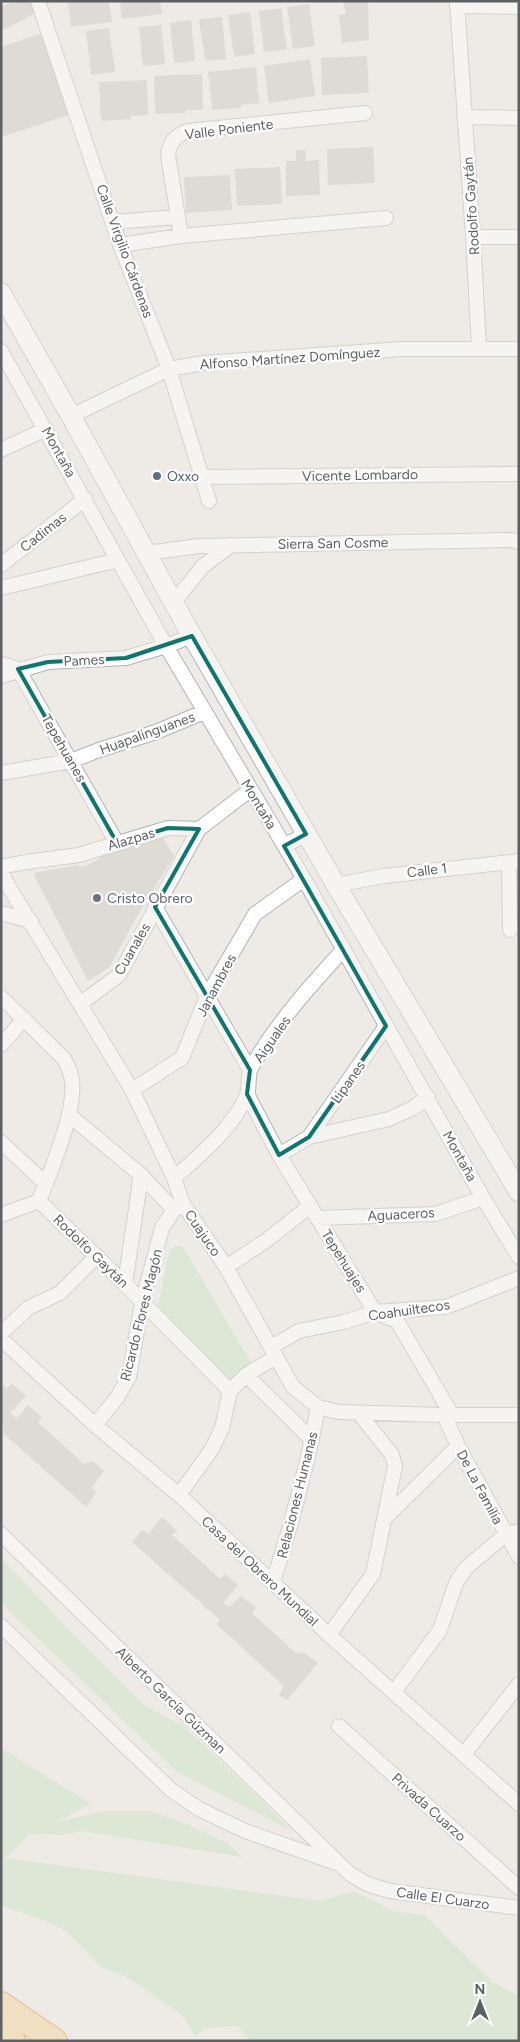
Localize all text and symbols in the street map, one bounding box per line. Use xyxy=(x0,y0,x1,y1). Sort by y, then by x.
street label: Valle Poniente xyxy=(184,116,275,143)
street label: Rodolfo Gaytán xyxy=(460,156,483,256)
street label: Calle Virgilio Cárdenas xyxy=(92,182,157,320)
street label: Alfonso Martínez Domínguez xyxy=(199,344,381,373)
street label: Montaña xyxy=(38,424,79,480)
street label: Vicente Lombardo xyxy=(302,466,418,485)
place label: Oxxo xyxy=(167,468,199,485)
marker: Oxxo xyxy=(151,470,163,482)
street label: Cadimas xyxy=(17,509,70,556)
street label: Sierra San Cosme xyxy=(277,534,389,553)
street label: Pames xyxy=(63,651,105,670)
street label: Huapalinguanes xyxy=(97,708,197,759)
street label: Tepehuanes xyxy=(37,711,90,785)
street label: Montaña xyxy=(237,776,280,832)
street label: Alazpas xyxy=(105,824,157,855)
street label: Calle 1 xyxy=(406,860,448,881)
place label: Cristo Obrero xyxy=(107,890,193,907)
marker: Cristo Obrero xyxy=(91,892,103,904)
street label: Cuanales xyxy=(111,920,154,978)
street label: Janambres xyxy=(193,951,240,1019)
street label: Aiguales xyxy=(250,1013,295,1066)
street label: Lipanes xyxy=(328,1058,369,1107)
street label: Montaña xyxy=(439,1128,480,1184)
street label: Aguaceros xyxy=(367,1204,435,1225)
street label: Cuajuco xyxy=(181,1207,224,1260)
street label: Rodolfo Gaytán xyxy=(49,1211,132,1292)
street label: Tepehuajes xyxy=(318,1227,370,1296)
street label: Ricardo Flores Magón xyxy=(117,1247,166,1383)
street label: Coahuiltecos xyxy=(367,1296,451,1325)
street label: Relaciones Humanas xyxy=(274,1430,321,1560)
street label: De La Familia xyxy=(453,1447,506,1527)
street label: Casa del Obrero Mundial xyxy=(198,1513,322,1630)
street label: Alberto García Gúzman xyxy=(112,1643,229,1757)
street label: Privada Cuarzo xyxy=(388,1770,469,1845)
street label: Calle El Cuarzo xyxy=(395,1884,491,1913)
north arrow xyxy=(455,1977,505,2027)
text: N xyxy=(475,1981,485,1998)

